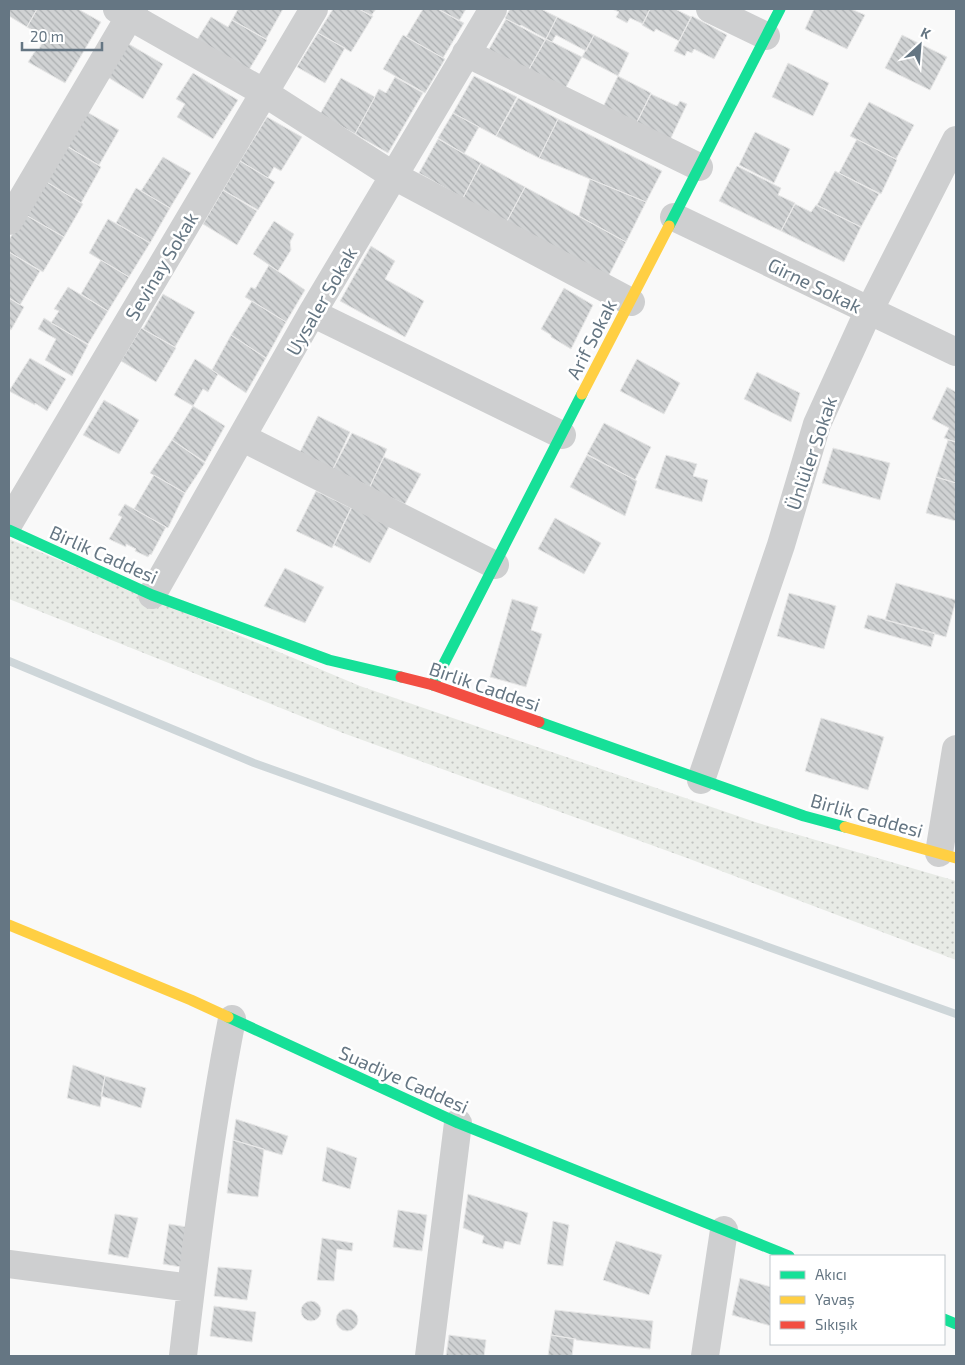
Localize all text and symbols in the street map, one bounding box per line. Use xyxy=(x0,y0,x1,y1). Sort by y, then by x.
scale bar xyxy=(22,20,102,52)
north arrow xyxy=(895,20,945,70)
text: K xyxy=(918,23,934,43)
text: 20 m xyxy=(30,27,64,45)
street label: Sevinay Sokak xyxy=(120,207,202,324)
street label: Uysaler Sokak xyxy=(281,242,361,359)
street label: Girne Sokak xyxy=(765,253,866,318)
street label: Arif Sokak xyxy=(561,295,621,383)
street label: Ünlüler Sokak xyxy=(781,393,841,513)
street label: Birlik Caddesi xyxy=(46,520,162,588)
street label: Birlik Caddesi xyxy=(427,656,543,716)
street label: Birlik Caddesi xyxy=(808,788,926,842)
street label: Suadiye Caddesi xyxy=(336,1040,472,1118)
legend xyxy=(770,1255,945,1345)
text: Akıcı xyxy=(815,1265,847,1283)
text: Yavaş xyxy=(815,1290,855,1309)
text: Sıkışık xyxy=(815,1315,858,1334)

